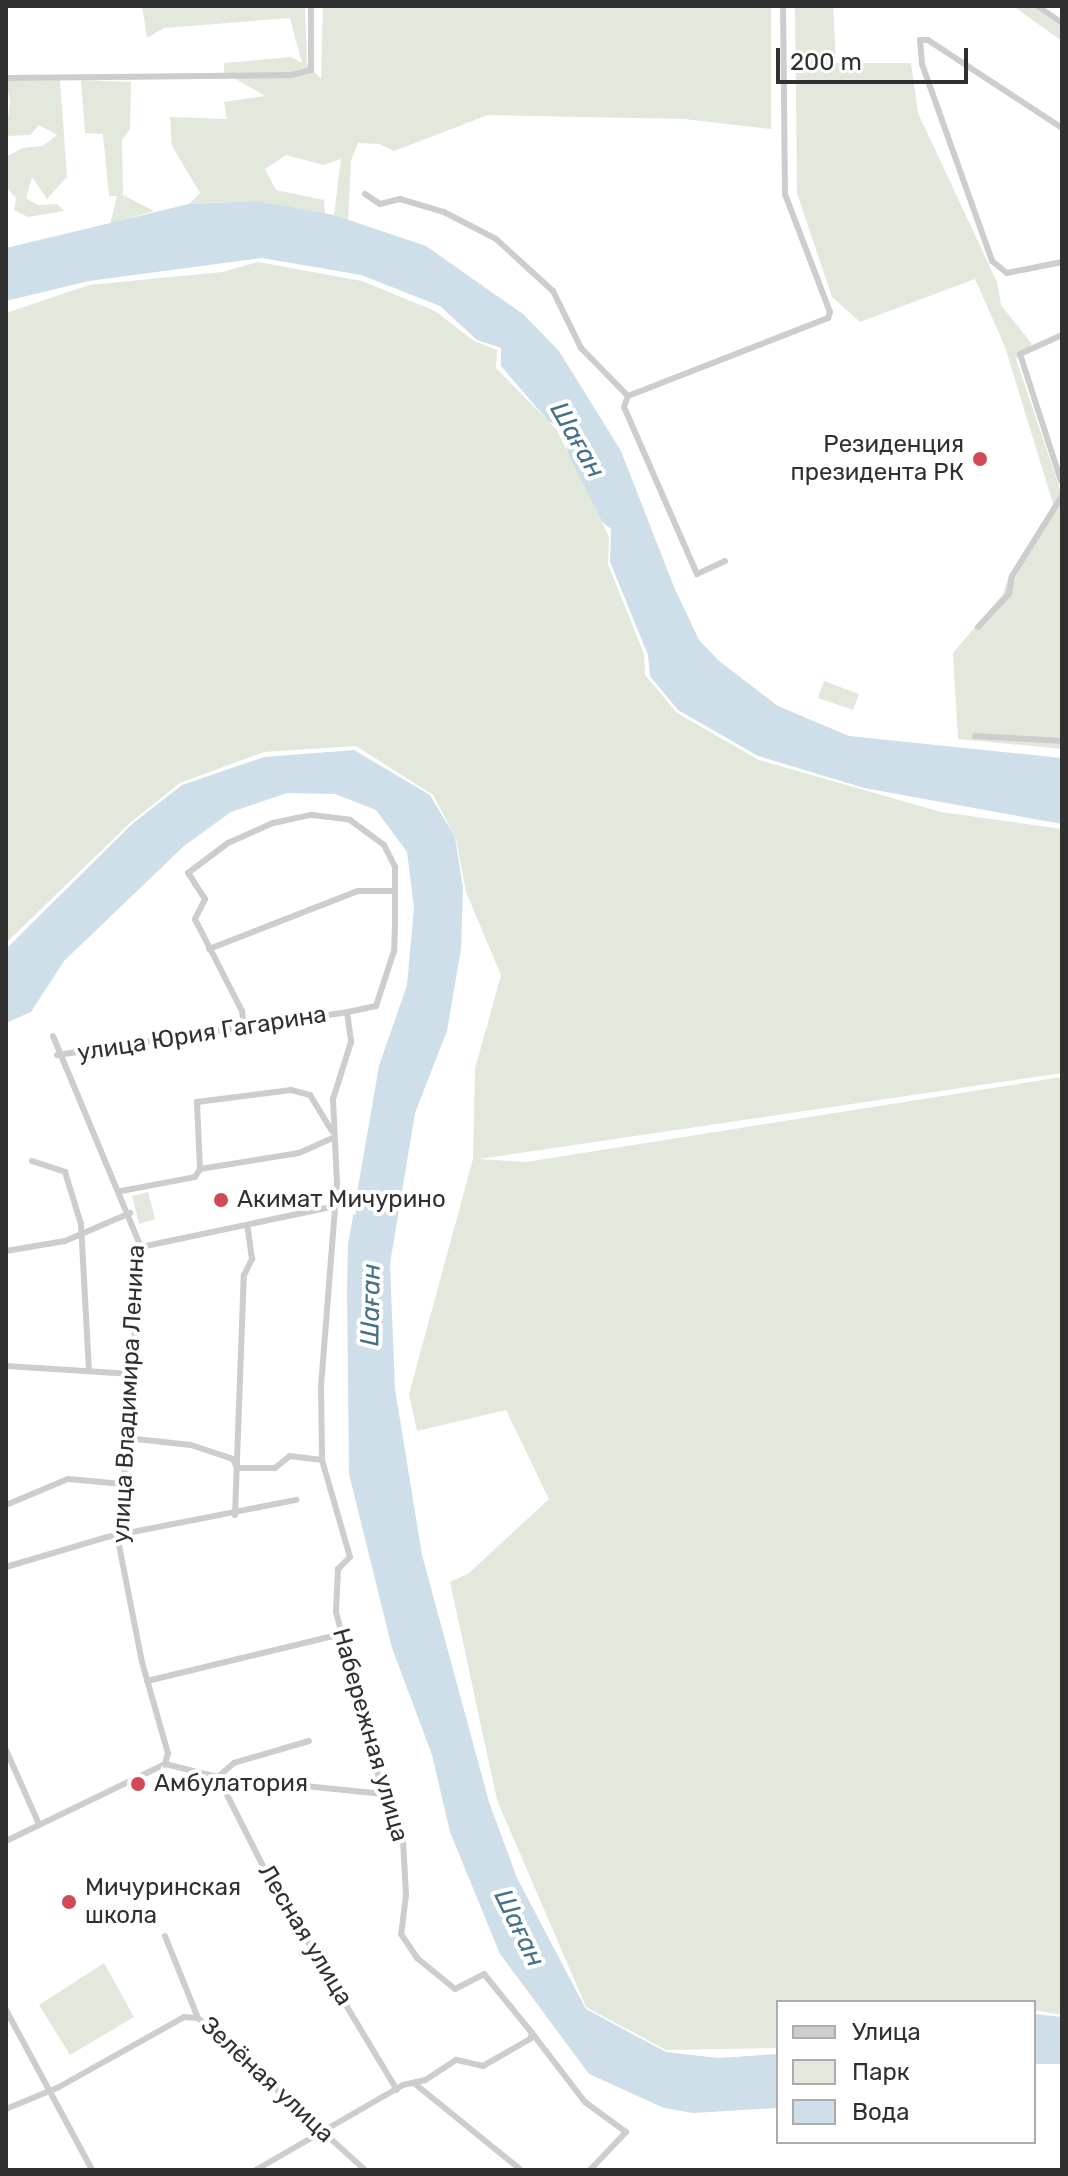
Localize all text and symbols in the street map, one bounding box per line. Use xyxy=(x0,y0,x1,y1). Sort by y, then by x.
scale bar xyxy=(780,32,972,82)
text: 200 m xyxy=(790,48,862,76)
water label: Шаған xyxy=(543,396,611,484)
place label: Резиденция президента РК xyxy=(791,431,964,487)
marker: Резиденция президента РК xyxy=(971,450,989,468)
street label: улица Юрия Гагарина xyxy=(75,1000,329,1068)
place label: Акимат Мичурино xyxy=(237,1186,446,1214)
marker: Акимат Мичурино xyxy=(212,1191,230,1209)
street label: улица Владимира Ленина xyxy=(107,1244,151,1544)
water label: Шаған xyxy=(355,1263,387,1347)
street label: Набережная улица xyxy=(326,1625,414,1845)
place label: Амбулатория xyxy=(154,1770,308,1798)
marker: Амбулатория xyxy=(129,1775,147,1793)
street label: Лесная улица xyxy=(252,1859,358,2011)
place label: Мичуринская школа xyxy=(85,1874,241,1930)
water label: Шаған xyxy=(487,1884,551,1972)
marker: Мичуринская школа xyxy=(60,1893,78,1911)
legend xyxy=(776,2000,1036,2144)
street label: Зелёная улица xyxy=(194,2011,340,2149)
text: Улица xyxy=(852,2018,921,2046)
text: Парк xyxy=(852,2058,910,2086)
text: Вода xyxy=(852,2098,909,2126)

